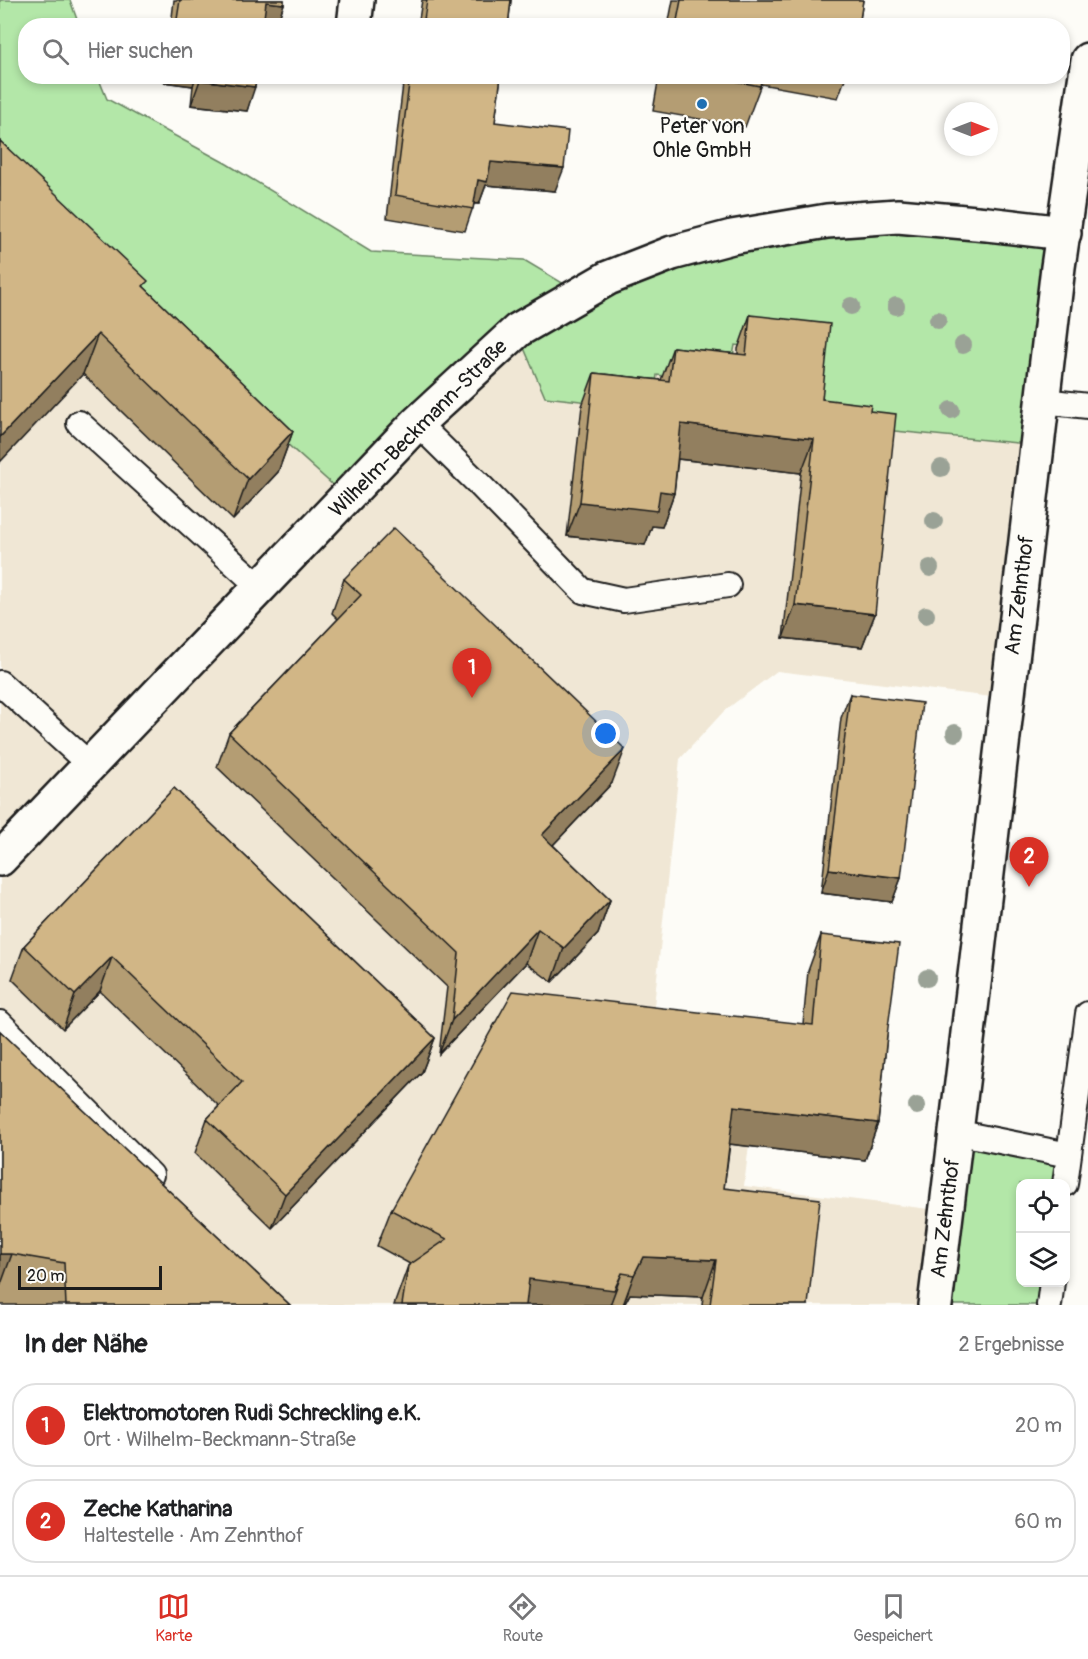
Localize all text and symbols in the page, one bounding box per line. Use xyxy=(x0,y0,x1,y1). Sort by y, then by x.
search box xyxy=(18,18,1070,84)
icon: search xyxy=(39,35,72,68)
text: Hier suchen xyxy=(87,37,193,65)
marker: Peter von Ohle GmbH xyxy=(695,97,709,111)
north arrow xyxy=(944,102,998,156)
place label: Peter von Ohle GmbH xyxy=(652,113,752,164)
street label: Wilhelm-Beckmann-Straße xyxy=(323,333,514,523)
street label: Am Zehnthof xyxy=(999,533,1040,657)
pin: 1 xyxy=(452,648,492,698)
your location xyxy=(591,719,620,748)
pin: 2 xyxy=(1010,838,1048,887)
street label: Am Zehnthof xyxy=(925,1156,966,1280)
map controls xyxy=(1016,1179,1070,1287)
button: locate xyxy=(1016,1179,1070,1233)
button: layers xyxy=(1016,1233,1070,1287)
scale bar xyxy=(18,1263,162,1290)
text: 20 m xyxy=(27,1266,65,1286)
text: In der Nähe xyxy=(24,1328,147,1360)
text: 2 Ergebnisse xyxy=(959,1332,1064,1357)
text: Elektromotoren Rudi Schreckling e.K. xyxy=(83,1399,421,1427)
text: 1 xyxy=(42,1413,49,1438)
text: 20 m xyxy=(1015,1413,1062,1438)
text: Ort · Wilhelm-Beckmann-Straße xyxy=(83,1427,356,1452)
text: Zeche Katharina xyxy=(83,1495,232,1523)
text: 2 xyxy=(40,1509,51,1534)
text: 60 m xyxy=(1015,1509,1062,1534)
text: Haltestelle · Am Zehnthof xyxy=(83,1523,304,1548)
tab: Karte xyxy=(155,1590,192,1646)
tab: Route xyxy=(503,1590,543,1646)
tab: Gespeichert xyxy=(853,1590,933,1646)

